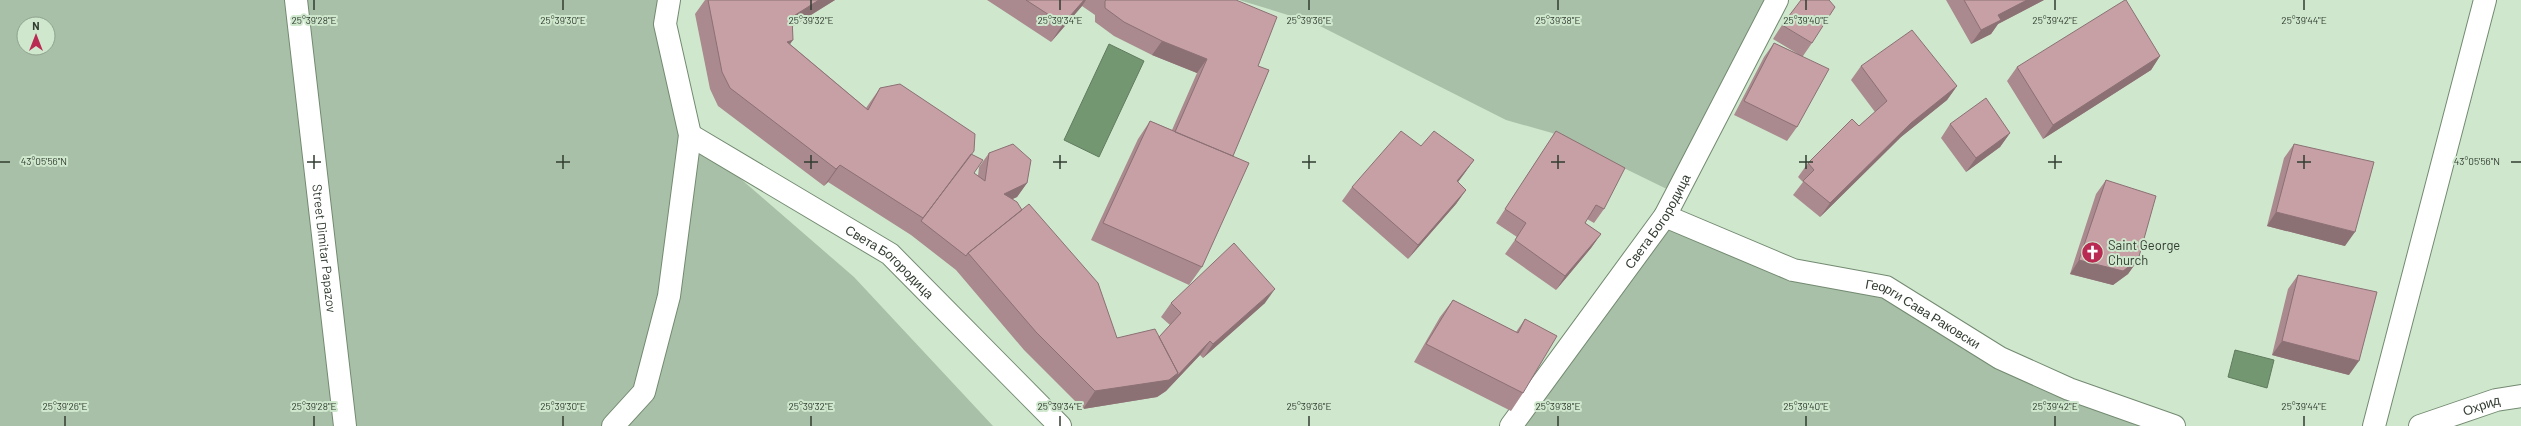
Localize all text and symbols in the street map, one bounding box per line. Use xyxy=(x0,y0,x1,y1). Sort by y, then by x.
text: 25°39'28"E xyxy=(291,14,337,26)
text: 25°39'30"E xyxy=(540,14,586,26)
text: 25°39'32"E xyxy=(788,14,834,26)
text: 25°39'34"E xyxy=(1037,14,1083,26)
text: 25°39'36"E xyxy=(1287,14,1331,26)
text: 25°39'38"E xyxy=(1535,14,1581,26)
text: 25°39'40"E xyxy=(1783,14,1829,26)
text: 25°39'42"E xyxy=(2032,14,2078,26)
text: 25°39'44"E xyxy=(2281,14,2327,26)
north arrow xyxy=(16,16,56,56)
text: N xyxy=(32,19,40,32)
text: 43°05'56"N xyxy=(21,155,67,167)
text: 43°05'56"N xyxy=(2454,155,2500,167)
street label: Света Богородица xyxy=(1621,170,1694,272)
street label: Street Dimitar Papazov xyxy=(309,183,340,314)
street label: Света Богородица xyxy=(842,221,938,302)
place label: Saint George Church xyxy=(2108,237,2180,268)
church icon: Saint George Church xyxy=(2080,239,2106,265)
street label: Георги Сава Раковски xyxy=(1864,275,1983,352)
street label: Охрид xyxy=(2461,391,2502,419)
text: 25°39'26"E xyxy=(42,400,88,412)
text: 25°39'28"E xyxy=(291,400,337,412)
text: 25°39'30"E xyxy=(540,400,586,412)
text: 25°39'32"E xyxy=(788,400,834,412)
text: 25°39'34"E xyxy=(1037,400,1083,412)
text: 25°39'36"E xyxy=(1287,400,1331,412)
text: 25°39'38"E xyxy=(1535,400,1581,412)
text: 25°39'40"E xyxy=(1783,400,1829,412)
text: 25°39'42"E xyxy=(2032,400,2078,412)
text: 25°39'44"E xyxy=(2281,400,2327,412)

